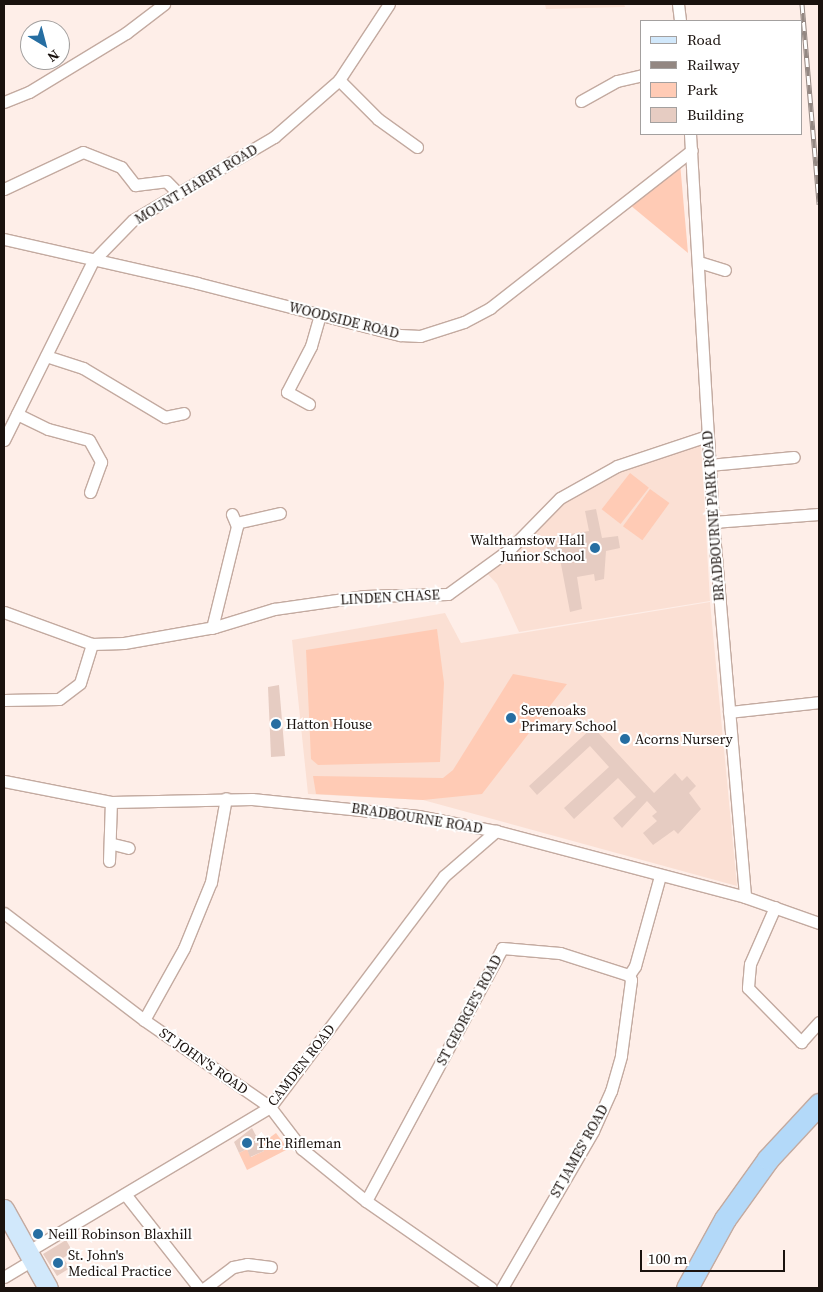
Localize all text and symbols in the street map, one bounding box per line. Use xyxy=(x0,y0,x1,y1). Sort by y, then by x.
north arrow xyxy=(20,20,70,70)
legend xyxy=(640,20,803,135)
text: Road xyxy=(687,29,721,50)
text: N xyxy=(43,45,64,67)
text: Railway xyxy=(687,54,740,75)
text: Park xyxy=(687,79,718,100)
text: Building xyxy=(687,104,744,125)
street label: MOUNT HARRY ROAD xyxy=(131,140,261,228)
street label: WOODSIDE ROAD xyxy=(287,298,401,342)
street label: BRADBOURNE PARK ROAD xyxy=(699,430,727,602)
place label: Walthamstow Hall Junior School xyxy=(470,532,585,564)
marker: Walthamstow Hall Junior School xyxy=(589,542,601,554)
street label: LINDEN CHASE xyxy=(340,586,440,608)
place label: Sevenoaks Primary School xyxy=(521,702,617,734)
marker: Sevenoaks Primary School xyxy=(505,712,517,724)
place label: Hatton House xyxy=(286,716,372,732)
marker: Hatton House xyxy=(270,718,282,730)
place label: Acorns Nursery xyxy=(635,731,733,747)
marker: Acorns Nursery xyxy=(619,733,631,745)
street label: BRADBOURNE ROAD xyxy=(350,799,484,837)
street label: ST GEORGE'S ROAD xyxy=(433,952,505,1068)
street label: CAMDEN ROAD xyxy=(264,1021,338,1109)
street label: ST JOHN'S ROAD xyxy=(156,1024,252,1098)
street label: ST JAMES' ROAD xyxy=(546,1101,612,1201)
place label: The Rifleman xyxy=(257,1135,341,1151)
marker: The Rifleman xyxy=(241,1137,253,1149)
place label: Neill Robinson Blaxhill xyxy=(48,1226,192,1242)
marker: Neill Robinson Blaxhill xyxy=(32,1228,44,1240)
scale bar xyxy=(643,1240,788,1272)
place label: St. John's Medical Practice xyxy=(68,1247,172,1280)
text: 100 m xyxy=(648,1248,688,1269)
marker: St. John's Medical Practice xyxy=(52,1257,64,1269)

